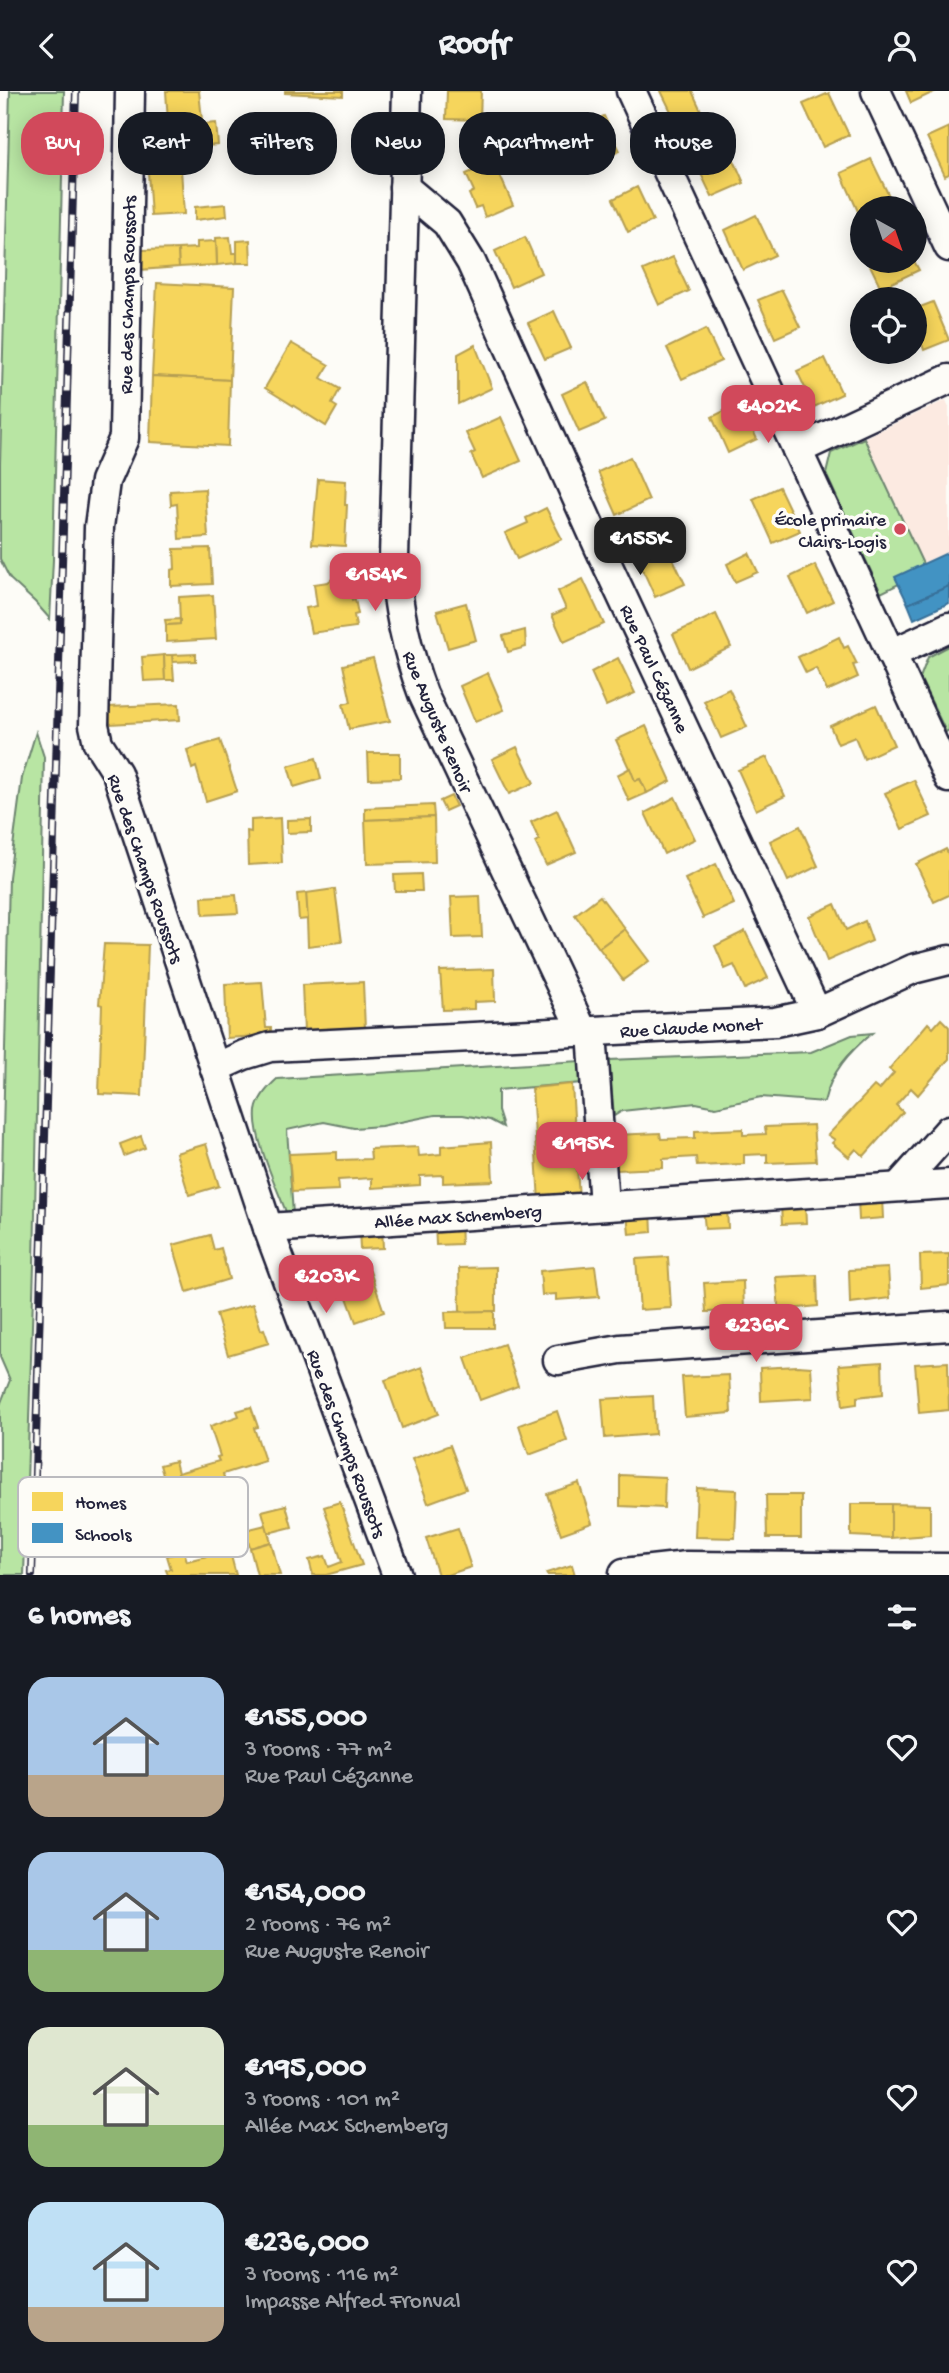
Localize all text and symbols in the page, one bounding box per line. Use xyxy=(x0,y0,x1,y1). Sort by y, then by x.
icon: back xyxy=(28,27,66,65)
text: Roofr xyxy=(439,27,510,65)
icon: person xyxy=(883,27,921,65)
chip: Buy xyxy=(21,112,104,175)
chip: Rent xyxy=(118,112,213,175)
chip: Filters xyxy=(227,112,337,175)
chip: New xyxy=(351,112,445,175)
chip: Apartment xyxy=(459,112,616,175)
chip: House xyxy=(630,112,736,175)
street label: Rue des Champs Roussots xyxy=(116,195,143,394)
north arrow xyxy=(850,196,928,273)
map controls xyxy=(850,196,927,364)
button: locate xyxy=(850,287,927,364)
pin: €402K xyxy=(719,385,817,445)
text: €402K xyxy=(737,394,799,421)
place label: École primaire Clairs-Logis xyxy=(774,510,887,555)
pin: €155K xyxy=(591,517,689,577)
marker: École primaire Clairs-Logis xyxy=(892,521,908,537)
text: €155K xyxy=(610,526,670,553)
pin: €154K xyxy=(326,553,424,613)
text: €154K xyxy=(346,562,404,589)
street label: Rue Paul Cézanne xyxy=(613,602,693,737)
street label: Rue Auguste Renoir xyxy=(396,648,477,799)
street label: Rue des Champs Roussots xyxy=(101,772,187,968)
street label: Rue Claude Monet xyxy=(620,1014,765,1045)
pin: €195K xyxy=(533,1123,631,1182)
text: €195K xyxy=(552,1131,612,1158)
street label: Allée Max Schemberg xyxy=(374,1201,543,1236)
pin: €203K xyxy=(277,1255,375,1315)
text: €203K xyxy=(295,1264,357,1291)
pin: €236K xyxy=(707,1305,805,1364)
text: €236K xyxy=(725,1313,787,1340)
street label: Rue des Champs Roussots xyxy=(300,1347,390,1542)
legend xyxy=(18,1477,248,1557)
text: Homes xyxy=(75,1493,127,1516)
text: Schools xyxy=(75,1525,132,1548)
icon: filters xyxy=(883,1598,921,1636)
text: 6 homes xyxy=(28,1600,130,1635)
text: €155,000 xyxy=(245,1702,367,1737)
icon: home xyxy=(84,1705,168,1789)
icon: heart xyxy=(883,1728,921,1766)
text: 3 rooms · 77 m² xyxy=(245,1737,392,1764)
text: Rue Paul Cézanne xyxy=(245,1764,413,1791)
text: €154,000 xyxy=(245,1877,365,1912)
icon: home xyxy=(84,1880,168,1964)
icon: heart xyxy=(883,1903,921,1941)
text: 2 rooms · 76 m² xyxy=(245,1912,391,1939)
text: Rue Auguste Renoir xyxy=(245,1939,428,1966)
text: €195,000 xyxy=(245,2052,366,2087)
icon: home xyxy=(84,2055,168,2139)
icon: heart xyxy=(883,2078,921,2116)
text: 3 rooms · 101 m² xyxy=(245,2087,400,2114)
text: Allée Max Schemberg xyxy=(245,2114,448,2141)
text: €236,000 xyxy=(245,2227,369,2262)
icon: home xyxy=(84,2230,168,2314)
icon: heart xyxy=(883,2253,921,2291)
text: 3 rooms · 116 m² xyxy=(245,2262,398,2289)
text: Impasse Alfred Fronval xyxy=(245,2289,461,2316)

